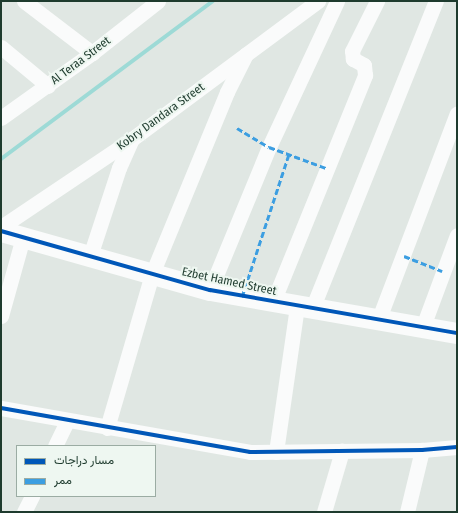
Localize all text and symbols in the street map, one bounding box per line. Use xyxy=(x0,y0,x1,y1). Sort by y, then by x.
street label: Al Teraa Street xyxy=(48,34,114,88)
street label: Kobry Dandara Street xyxy=(114,80,208,154)
street label: Ezbet Hamed Street xyxy=(180,265,278,299)
legend xyxy=(16,445,156,497)
text: مسار دراجات xyxy=(54,453,114,467)
text: ممر xyxy=(54,473,72,487)

